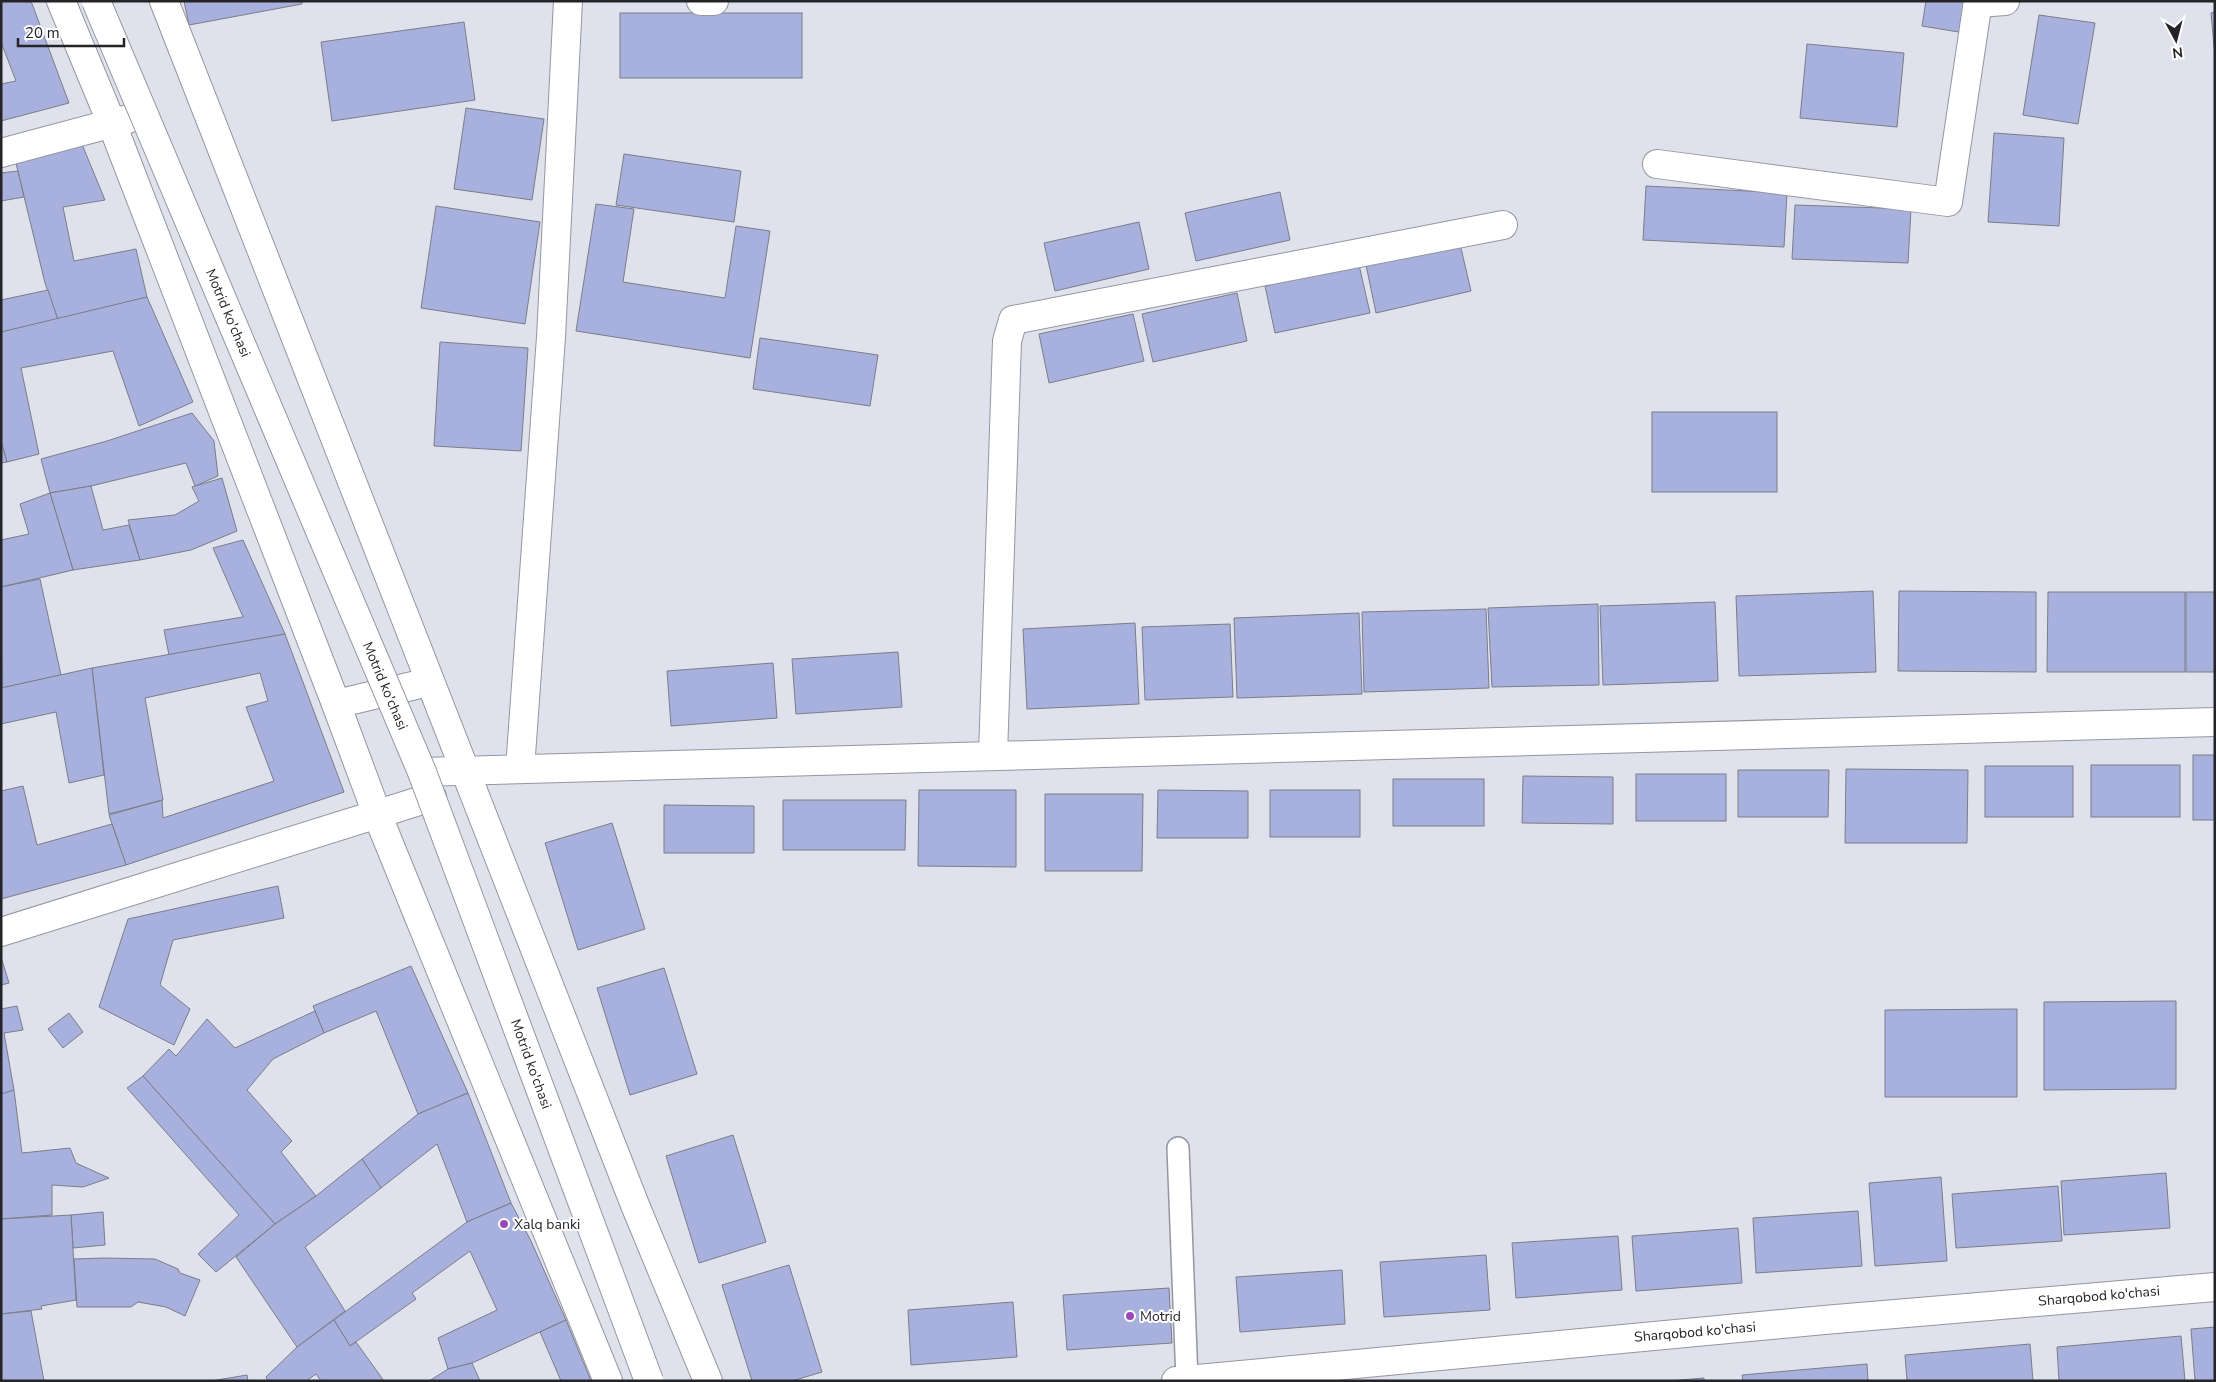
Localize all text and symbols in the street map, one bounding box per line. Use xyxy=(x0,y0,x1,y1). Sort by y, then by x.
scale bar xyxy=(18,15,124,47)
north arrow xyxy=(2151,15,2201,65)
text: 20 m xyxy=(25,23,60,43)
text: N xyxy=(2171,42,2184,62)
street label: Motrid ko'chasi xyxy=(201,266,255,360)
street label: Motrid ko'chasi xyxy=(358,639,412,733)
street label: Motrid ko'chasi xyxy=(506,1017,556,1111)
place label: Xalq banki xyxy=(514,1215,580,1234)
marker: Xalq banki xyxy=(498,1218,510,1230)
street label: Sharqobod ko'chasi xyxy=(2037,1281,2161,1311)
place label: Motrid xyxy=(1140,1307,1181,1326)
marker: Motrid xyxy=(1124,1310,1136,1322)
street label: Sharqobod ko'chasi xyxy=(1633,1317,1757,1347)

